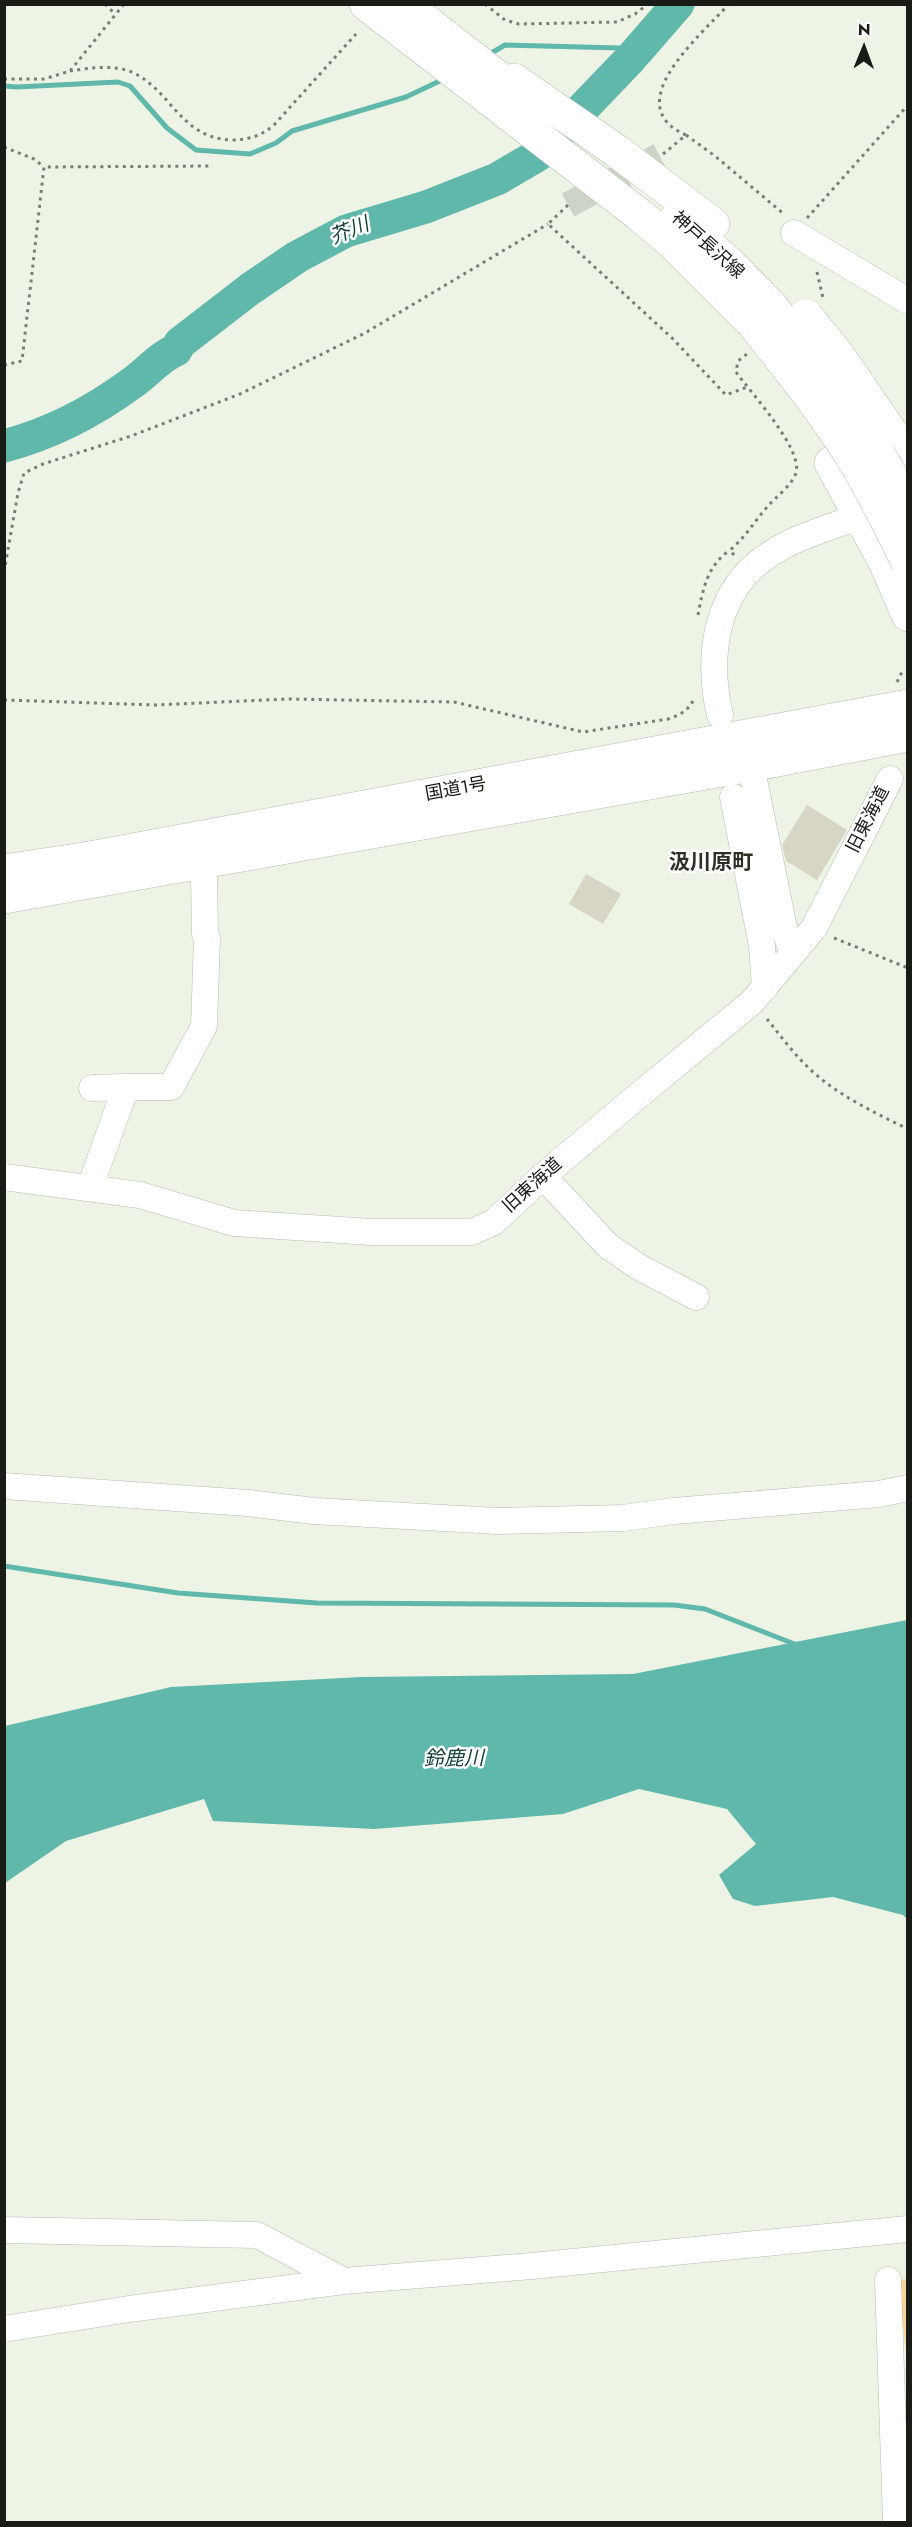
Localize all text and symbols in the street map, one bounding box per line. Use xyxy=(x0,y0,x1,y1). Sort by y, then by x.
north arrow xyxy=(834,18,894,78)
text: N xyxy=(858,18,871,41)
street label: 神戸長沢線 xyxy=(666,208,748,284)
water label: 芥川 xyxy=(327,213,373,251)
street label: 国道1号 xyxy=(424,774,488,806)
street label: 旧東海道 xyxy=(843,783,895,857)
district label: 汲川原町 xyxy=(669,851,753,877)
street label: 旧東海道 xyxy=(499,1154,567,1218)
water label: 鈴鹿川 xyxy=(424,1747,484,1773)

